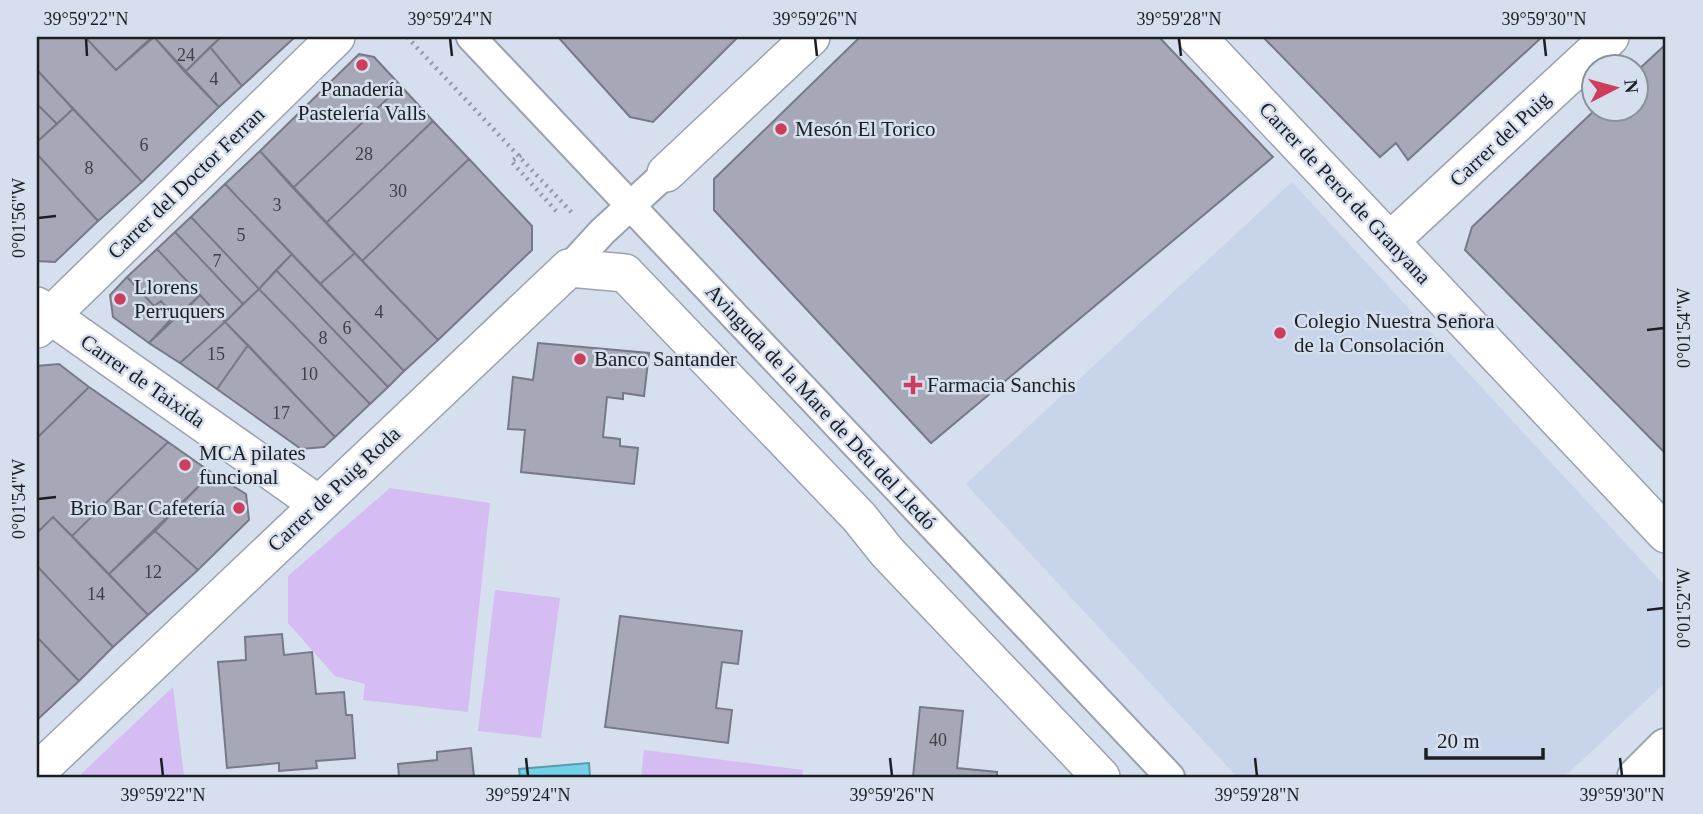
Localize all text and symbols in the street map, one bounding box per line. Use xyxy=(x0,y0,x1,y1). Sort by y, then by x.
text: 39°59'22"N xyxy=(44,9,128,29)
text: 39°59'24"N xyxy=(408,9,492,29)
text: 39°59'26"N xyxy=(773,9,857,29)
text: 39°59'28"N xyxy=(1137,9,1221,29)
text: 39°59'30"N xyxy=(1502,9,1586,29)
house number: 24 xyxy=(177,45,195,65)
north arrow xyxy=(1580,52,1650,122)
marker: Panadería Pastelería Valls xyxy=(354,57,370,73)
house number: 4 xyxy=(210,69,219,89)
place label: Panadería Pastelería Valls xyxy=(298,77,426,125)
text: N xyxy=(1620,78,1643,94)
street label: Carrer del Puig xyxy=(1445,86,1555,192)
street label: Carrer de Perot de Granyana xyxy=(1254,97,1436,290)
street label: Carrer del Doctor Ferran xyxy=(103,102,270,264)
place label: Mesón El Torico xyxy=(795,117,935,141)
marker: Mesón El Torico xyxy=(773,121,789,137)
house number: 6 xyxy=(140,135,149,155)
house number: 28 xyxy=(355,144,373,164)
house number: 8 xyxy=(85,158,94,178)
text: 0°01'56"W xyxy=(9,178,29,258)
house number: 30 xyxy=(389,181,407,201)
house number: 3 xyxy=(273,195,282,215)
house number: 5 xyxy=(237,225,246,245)
house number: 7 xyxy=(213,251,222,271)
place label: Llorens Perruquers xyxy=(134,275,225,323)
street label: Avinguda de la Mare de Déu del Lledó xyxy=(701,279,941,535)
text: 0°01'54"W xyxy=(1674,288,1694,368)
marker: Llorens Perruquers xyxy=(112,291,128,307)
house number: 4 xyxy=(375,302,384,322)
place label: Colegio Nuestra Señora de la Consolación xyxy=(1294,309,1495,357)
house number: 6 xyxy=(343,318,352,338)
marker: Colegio Nuestra Señora de la Consolación xyxy=(1272,325,1288,341)
house number: 8 xyxy=(319,328,328,348)
street label: Carrer de Taixida xyxy=(76,329,210,433)
house number: 15 xyxy=(207,344,225,364)
place label: Banco Santander xyxy=(594,347,737,371)
marker: Banco Santander xyxy=(572,351,588,367)
house number: 10 xyxy=(300,364,318,384)
place label: Farmacia Sanchis xyxy=(927,373,1076,397)
marker: Farmacia Sanchis xyxy=(905,377,921,393)
house number: 17 xyxy=(272,403,290,423)
street label: Carrer de Puig Roda xyxy=(263,421,406,556)
place label: MCA pilates funcional xyxy=(199,441,306,489)
marker: MCA pilates funcional xyxy=(177,457,193,473)
text: 0°01'54"W xyxy=(9,459,29,539)
place label: Brio Bar Cafetería xyxy=(70,496,226,520)
marker: Brio Bar Cafetería xyxy=(231,500,247,516)
house number: 12 xyxy=(144,562,162,582)
text: 0°01'52"W xyxy=(1674,568,1694,648)
house number: 14 xyxy=(87,584,105,604)
scale bar xyxy=(1426,716,1544,760)
text: 20 m xyxy=(1437,729,1480,753)
house number: 40 xyxy=(929,730,947,750)
text: 39°59'22"N xyxy=(121,785,205,805)
text: 39°59'24"N xyxy=(486,785,570,805)
text: 39°59'26"N xyxy=(850,785,934,805)
text: 39°59'28"N xyxy=(1215,785,1299,805)
text: 39°59'30"N xyxy=(1580,785,1664,805)

